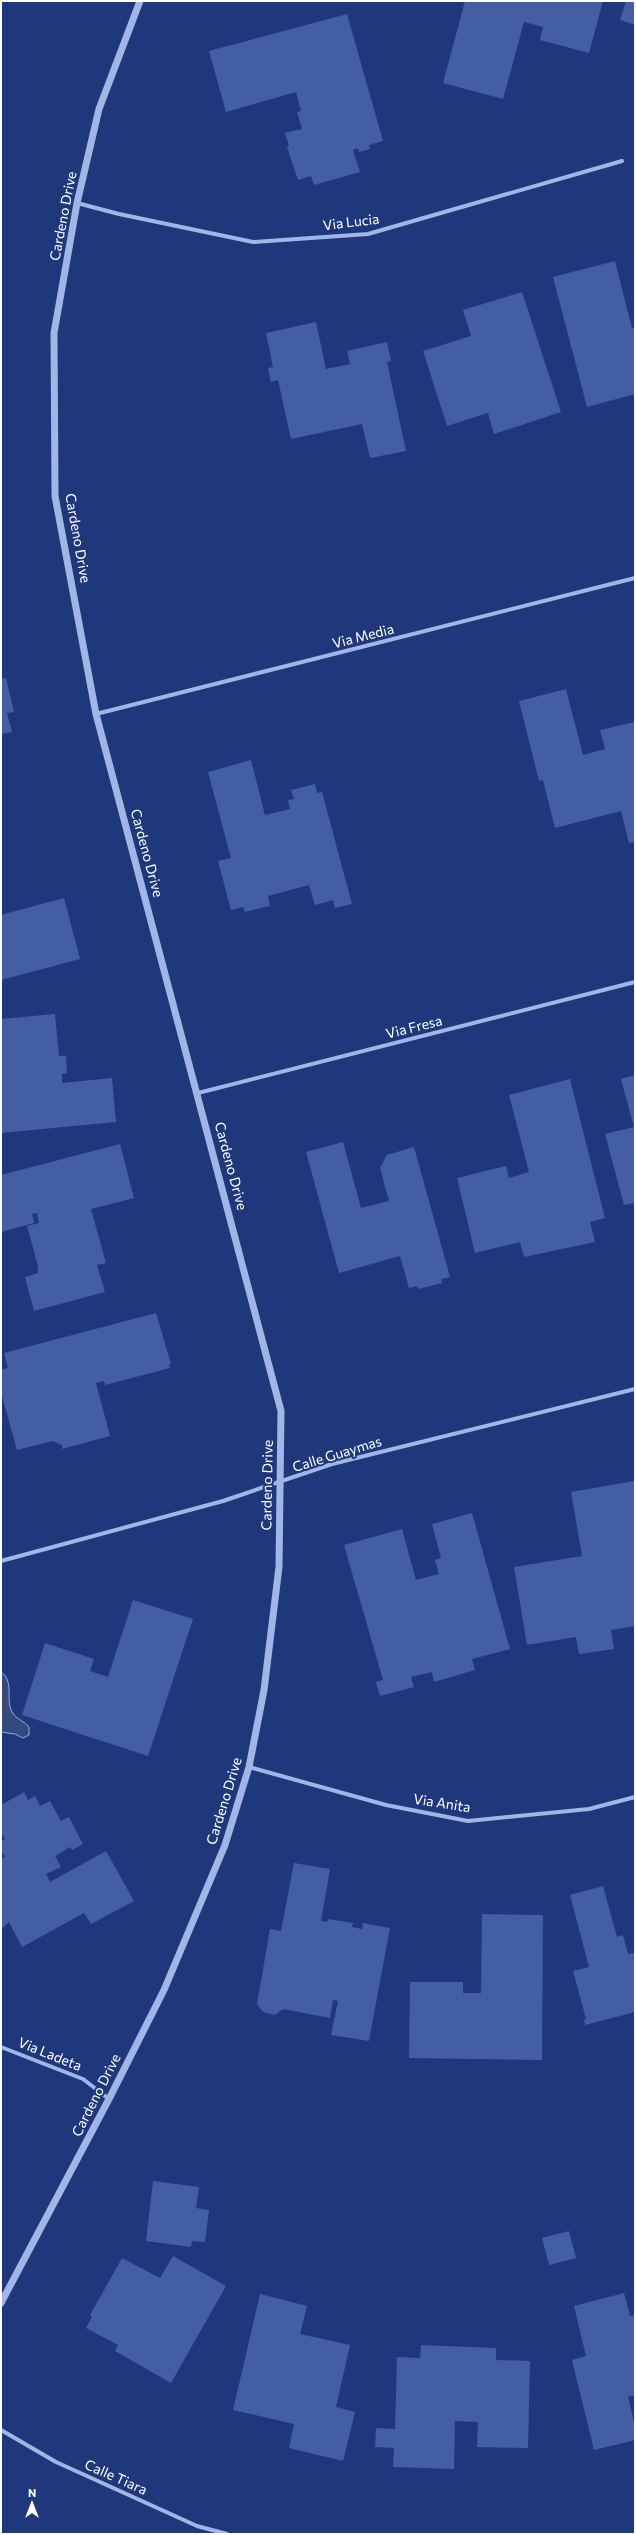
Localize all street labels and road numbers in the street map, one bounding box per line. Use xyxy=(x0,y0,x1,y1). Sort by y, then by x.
street label: Cardeno Drive xyxy=(46,170,79,262)
street label: Via Lucia xyxy=(322,210,380,233)
street label: Cardeno Drive xyxy=(62,492,95,584)
street label: Via Media xyxy=(330,620,395,651)
street label: Cardeno Drive xyxy=(128,807,167,899)
street label: Via Fresa xyxy=(384,1011,444,1042)
street label: Cardeno Drive xyxy=(212,1120,251,1212)
street label: Calle Guaymas xyxy=(290,1432,384,1475)
street label: Cardeno Drive xyxy=(257,1440,276,1530)
street label: Cardeno Drive xyxy=(202,1755,245,1847)
street label: Via Anita xyxy=(412,1790,472,1815)
street label: Via Ladeta xyxy=(16,2033,84,2074)
street label: Cardeno Drive xyxy=(67,2051,124,2139)
street label: Calle Tiara xyxy=(82,2455,150,2498)

